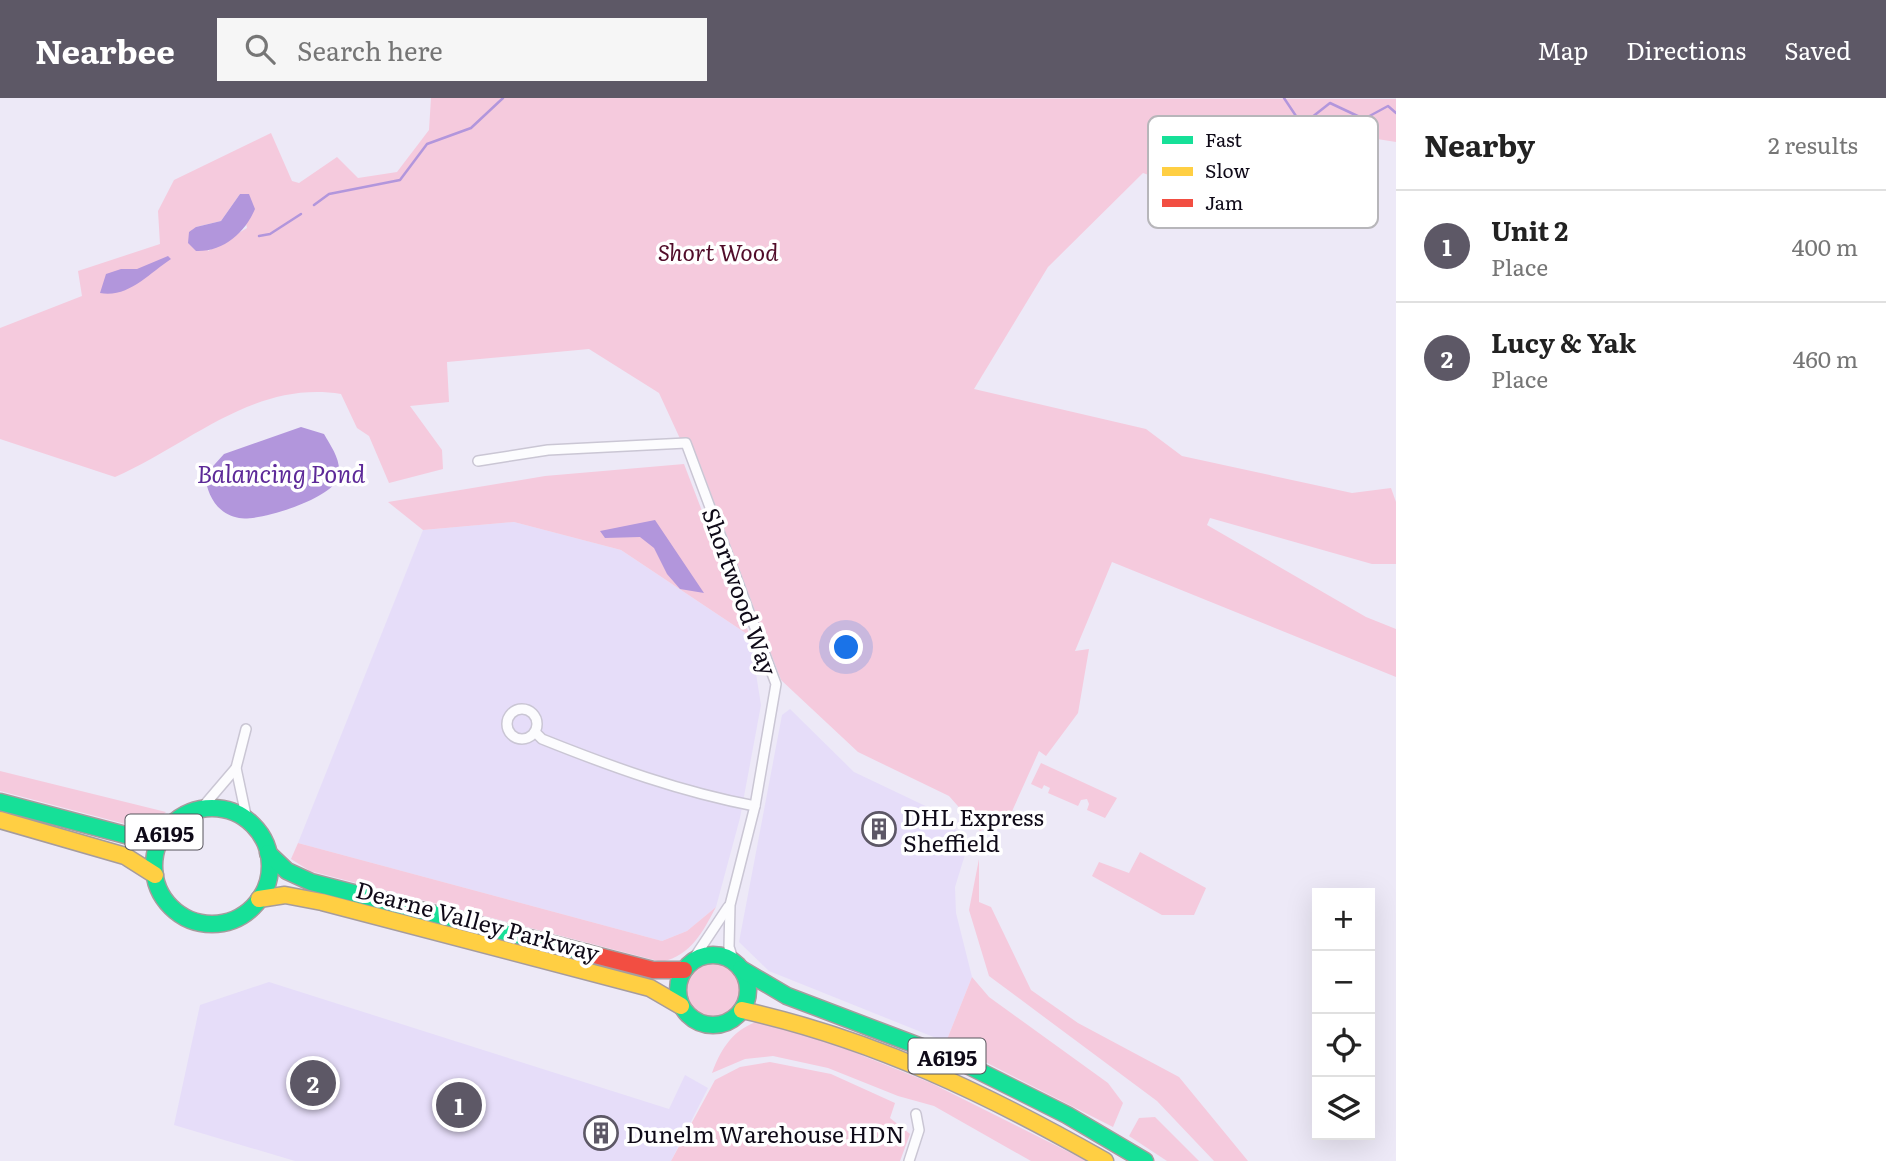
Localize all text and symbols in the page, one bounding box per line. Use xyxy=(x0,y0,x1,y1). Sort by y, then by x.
search box xyxy=(217,18,707,81)
text: Nearbee xyxy=(35,25,175,74)
icon: search xyxy=(241,30,279,68)
text: Search here xyxy=(297,30,443,69)
text: Map xyxy=(1537,32,1588,67)
text: Directions xyxy=(1626,32,1746,67)
text: Saved xyxy=(1784,32,1851,67)
legend xyxy=(1148,116,1378,228)
text: Nearby xyxy=(1424,122,1535,166)
text: Fast xyxy=(1205,125,1242,153)
text: 2 results xyxy=(1768,127,1858,161)
text: Slow xyxy=(1205,156,1250,184)
text: Jam xyxy=(1205,188,1243,216)
text: Unit 2 xyxy=(1491,210,1568,249)
text: 1 xyxy=(1442,229,1452,263)
text: 400 m xyxy=(1792,229,1858,263)
park label: Short Wood xyxy=(658,234,779,268)
text: Place xyxy=(1491,249,1548,283)
text: Lucy & Yak xyxy=(1491,322,1636,361)
text: 2 xyxy=(1441,341,1453,375)
text: 460 m xyxy=(1793,341,1858,375)
text: Place xyxy=(1491,361,1548,395)
water label: Balancing Pond xyxy=(197,455,365,490)
street label: Shortwood Way xyxy=(695,502,787,680)
your location xyxy=(829,630,863,664)
place label: DHL Express Sheffield xyxy=(903,799,1044,859)
building icon: DHL Express Sheffield xyxy=(860,810,898,848)
road number: A6195 xyxy=(125,814,202,850)
street label: Dearne Valley Parkway xyxy=(353,871,604,969)
map controls xyxy=(1312,888,1375,1140)
button: + xyxy=(1312,888,1375,951)
button: − xyxy=(1312,951,1375,1014)
button: locate xyxy=(1312,1014,1375,1077)
road number: A6195 xyxy=(908,1038,986,1074)
pin: 2 xyxy=(290,1057,336,1109)
button: layers xyxy=(1312,1077,1375,1140)
pin: 1 xyxy=(436,1079,482,1131)
building icon: Dunelm Warehouse HDN xyxy=(582,1114,620,1152)
place label: Dunelm Warehouse HDN xyxy=(626,1116,905,1150)

